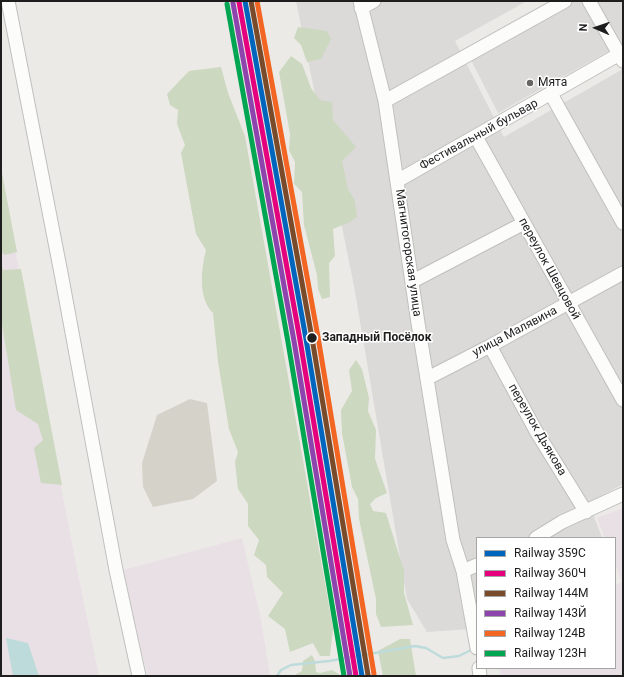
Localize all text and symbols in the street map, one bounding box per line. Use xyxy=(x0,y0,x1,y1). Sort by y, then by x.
north arrow xyxy=(576,8,616,48)
text: N xyxy=(577,23,590,32)
place label: Мята xyxy=(538,76,567,90)
marker: Мята xyxy=(525,78,535,88)
street label: Фестивальный бульвар xyxy=(417,96,541,174)
street label: Магнитогорская улица xyxy=(392,188,424,318)
street label: переулок Шевцовой xyxy=(515,216,583,322)
street label: улица Малявина xyxy=(470,304,560,360)
marker: Западный Посёлок xyxy=(305,331,319,345)
place label: Западный Посёлок xyxy=(322,331,431,345)
street label: переулок Дьякова xyxy=(505,381,569,479)
legend xyxy=(476,537,616,669)
text: Railway 359С xyxy=(514,546,586,560)
text: Railway 360Ч xyxy=(514,566,586,580)
text: Railway 144М xyxy=(514,586,589,600)
text: Railway 143Й xyxy=(514,606,587,620)
text: Railway 124В xyxy=(514,626,586,640)
text: Railway 123Н xyxy=(514,646,587,660)

